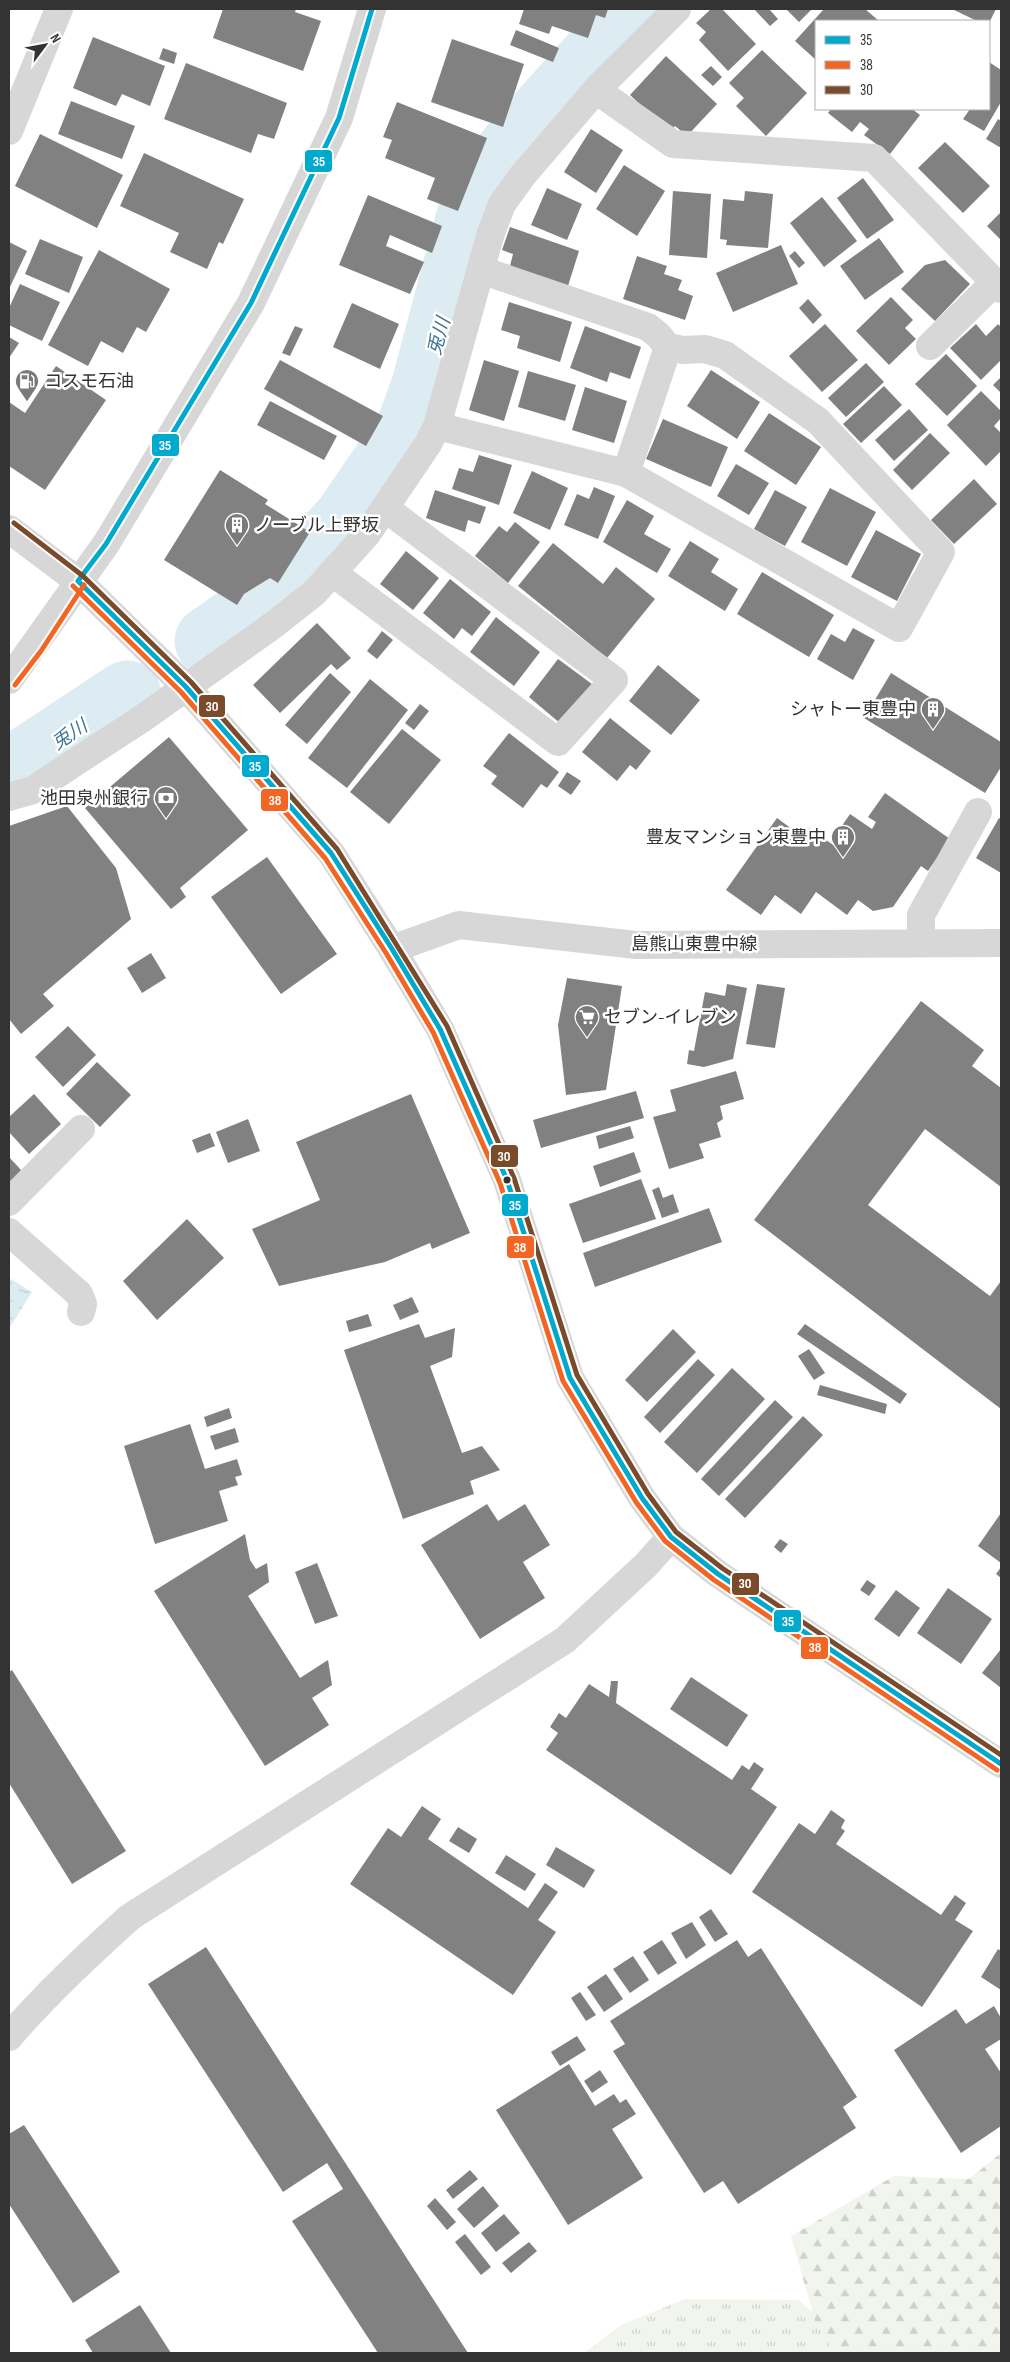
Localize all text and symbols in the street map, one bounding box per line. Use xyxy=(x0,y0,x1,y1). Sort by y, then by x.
north arrow xyxy=(20,20,70,70)
legend xyxy=(815,20,990,110)
text: N xyxy=(46,31,65,46)
text: 35 xyxy=(860,31,872,50)
text: 38 xyxy=(860,56,873,75)
text: 30 xyxy=(860,81,873,100)
line badge: 35 xyxy=(304,149,333,173)
text: 35 xyxy=(313,153,325,170)
water label: 兎川 xyxy=(423,313,456,358)
fuel station icon: コスモ石油 xyxy=(14,368,40,402)
place label: コスモ石油 xyxy=(44,371,134,392)
line badge: 35 xyxy=(151,433,180,457)
text: 35 xyxy=(159,437,171,454)
building icon: ノーブル上野坂 xyxy=(224,512,250,546)
place label: ノーブル上野坂 xyxy=(254,515,379,536)
line badge: 30 xyxy=(198,694,226,718)
building icon: シャトー東豊中 xyxy=(920,696,946,730)
text: 30 xyxy=(206,698,219,715)
place label: シャトー東豊中 xyxy=(790,699,916,720)
water label: 兎川 xyxy=(48,714,94,755)
line badge: 35 xyxy=(241,754,270,778)
text: 35 xyxy=(249,758,261,775)
bank icon: 池田泉州銀行 xyxy=(153,785,179,819)
place label: 池田泉州銀行 xyxy=(40,788,148,809)
line badge: 38 xyxy=(260,788,289,812)
text: 38 xyxy=(269,792,282,809)
building icon: 豊友マンション東豊中 xyxy=(830,824,856,858)
place label: 豊友マンション東豊中 xyxy=(646,827,826,848)
street label: 島熊山東豊中線 xyxy=(631,934,757,955)
supermarket icon: セブン-イレブン xyxy=(574,1004,600,1038)
place label: セブン-イレブン xyxy=(604,1007,737,1028)
line badge: 30 xyxy=(490,1144,519,1168)
text: 30 xyxy=(498,1148,511,1165)
unlabelled marker xyxy=(502,1175,512,1185)
line badge: 35 xyxy=(501,1193,529,1217)
text: 35 xyxy=(509,1197,521,1214)
line badge: 38 xyxy=(506,1235,535,1259)
text: 38 xyxy=(514,1239,527,1256)
line badge: 30 xyxy=(731,1572,760,1596)
text: 30 xyxy=(739,1575,752,1592)
line badge: 35 xyxy=(773,1609,802,1633)
text: 35 xyxy=(782,1613,794,1630)
line badge: 38 xyxy=(800,1636,829,1660)
text: 38 xyxy=(809,1639,822,1656)

